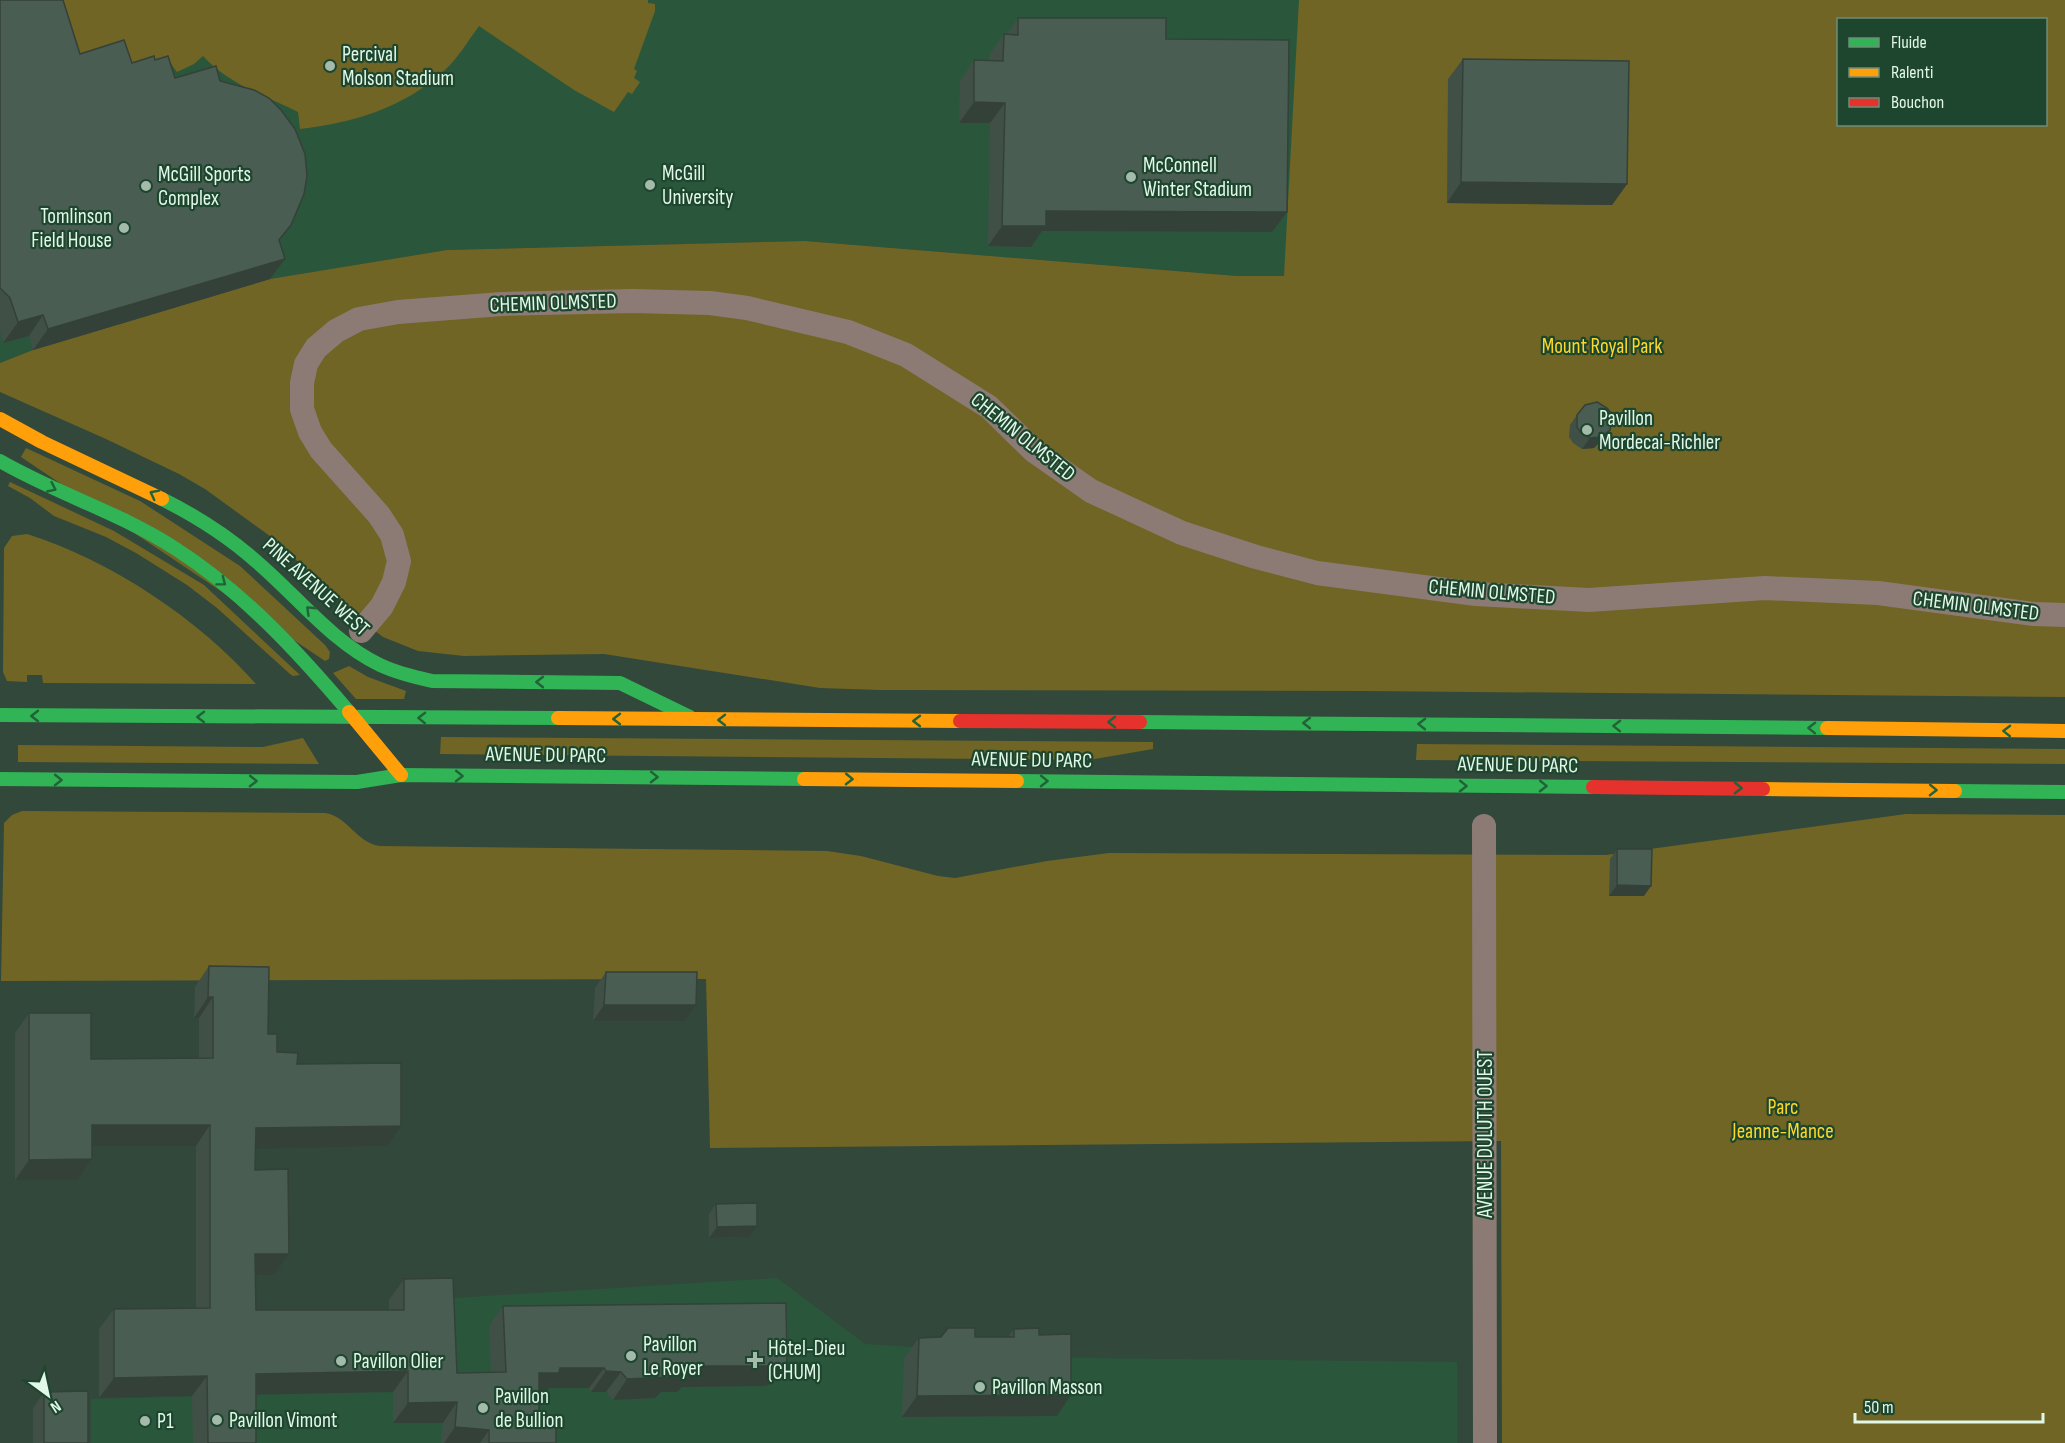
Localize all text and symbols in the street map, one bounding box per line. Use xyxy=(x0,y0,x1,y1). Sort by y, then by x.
legend xyxy=(1837,18,2047,126)
text: Fluide xyxy=(1891,32,1927,53)
place label: Percival Molson Stadium xyxy=(342,42,454,91)
marker: Percival Molson Stadium xyxy=(323,59,337,73)
text: Ralenti xyxy=(1891,62,1933,83)
text: Bouchon xyxy=(1891,92,1944,113)
place label: McConnell Winter Stadium xyxy=(1143,153,1252,202)
place label: McGill University xyxy=(662,161,733,210)
place label: McGill Sports Complex xyxy=(158,162,251,211)
marker: McConnell Winter Stadium xyxy=(1124,170,1138,184)
marker: McGill University xyxy=(643,178,657,192)
marker: McGill Sports Complex xyxy=(139,179,153,193)
place label: Tomlinson Field House xyxy=(31,204,112,253)
marker: Tomlinson Field House xyxy=(117,221,131,235)
street label: CHEMIN OLMSTED xyxy=(489,288,617,318)
park label: Mount Royal Park xyxy=(1542,334,1662,359)
street label: CHEMIN OLMSTED xyxy=(966,387,1080,487)
place label: Pavillon Mordecai-Richler xyxy=(1599,406,1720,455)
marker: Pavillon Mordecai-Richler xyxy=(1580,423,1594,437)
one-way arrow xyxy=(45,480,56,492)
one-way arrow xyxy=(150,490,160,501)
street label: PINE AVENUE WEST xyxy=(257,533,375,642)
street label: CHEMIN OLMSTED xyxy=(1428,574,1556,610)
one-way arrow xyxy=(215,575,226,586)
street label: CHEMIN OLMSTED xyxy=(1911,586,2041,626)
one-way arrow xyxy=(306,606,316,617)
one-way arrow xyxy=(536,676,545,688)
one-way arrow xyxy=(31,710,40,722)
one-way arrow xyxy=(196,711,205,723)
one-way arrow xyxy=(418,712,427,724)
one-way arrow xyxy=(613,713,622,726)
one-way arrow xyxy=(717,714,726,726)
one-way arrow xyxy=(912,715,921,727)
one-way arrow xyxy=(1107,716,1116,728)
one-way arrow xyxy=(1302,717,1311,729)
one-way arrow xyxy=(1417,717,1426,730)
one-way arrow xyxy=(1612,720,1621,732)
one-way arrow xyxy=(1807,722,1816,734)
one-way arrow xyxy=(2002,725,2011,737)
street label: AVENUE DU PARC xyxy=(484,741,607,769)
street label: AVENUE DU PARC xyxy=(970,746,1093,774)
street label: AVENUE DU PARC xyxy=(1456,751,1579,779)
one-way arrow xyxy=(455,769,464,782)
one-way arrow xyxy=(650,771,659,783)
one-way arrow xyxy=(54,773,63,786)
one-way arrow xyxy=(845,773,854,785)
one-way arrow xyxy=(249,775,258,788)
one-way arrow xyxy=(1040,775,1049,787)
one-way arrow xyxy=(1458,780,1467,792)
one-way arrow xyxy=(1539,780,1548,793)
one-way arrow xyxy=(1734,782,1743,795)
one-way arrow xyxy=(1929,784,1938,797)
street label: AVENUE DULUTH OUEST xyxy=(1473,1050,1498,1219)
park label: Parc Jeanne-Mance xyxy=(1731,1095,1834,1144)
place label: Pavillon Le Royer xyxy=(643,1332,703,1381)
place label: Hôtel-Dieu (CHUM) xyxy=(768,1336,845,1385)
place label: Pavillon Olier xyxy=(353,1349,444,1374)
marker: Pavillon Le Royer xyxy=(624,1349,638,1363)
marker: Hôtel-Dieu (CHUM) xyxy=(746,1351,764,1369)
marker: Pavillon Olier xyxy=(334,1354,348,1368)
north arrow xyxy=(18,1365,78,1425)
place label: Pavillon Masson xyxy=(992,1375,1103,1400)
marker: Pavillon Masson xyxy=(973,1380,987,1394)
place label: Pavillon de Bullion xyxy=(495,1384,564,1433)
scale bar xyxy=(1855,1386,2042,1424)
text: N xyxy=(47,1396,64,1417)
text: 50 m xyxy=(1864,1397,1894,1418)
marker: Pavillon de Bullion xyxy=(476,1401,490,1415)
place label: Pavillon Vimont xyxy=(229,1408,338,1433)
place label: P1 xyxy=(157,1409,174,1434)
marker: Pavillon Vimont xyxy=(210,1413,224,1427)
marker: P1 xyxy=(138,1414,152,1428)

